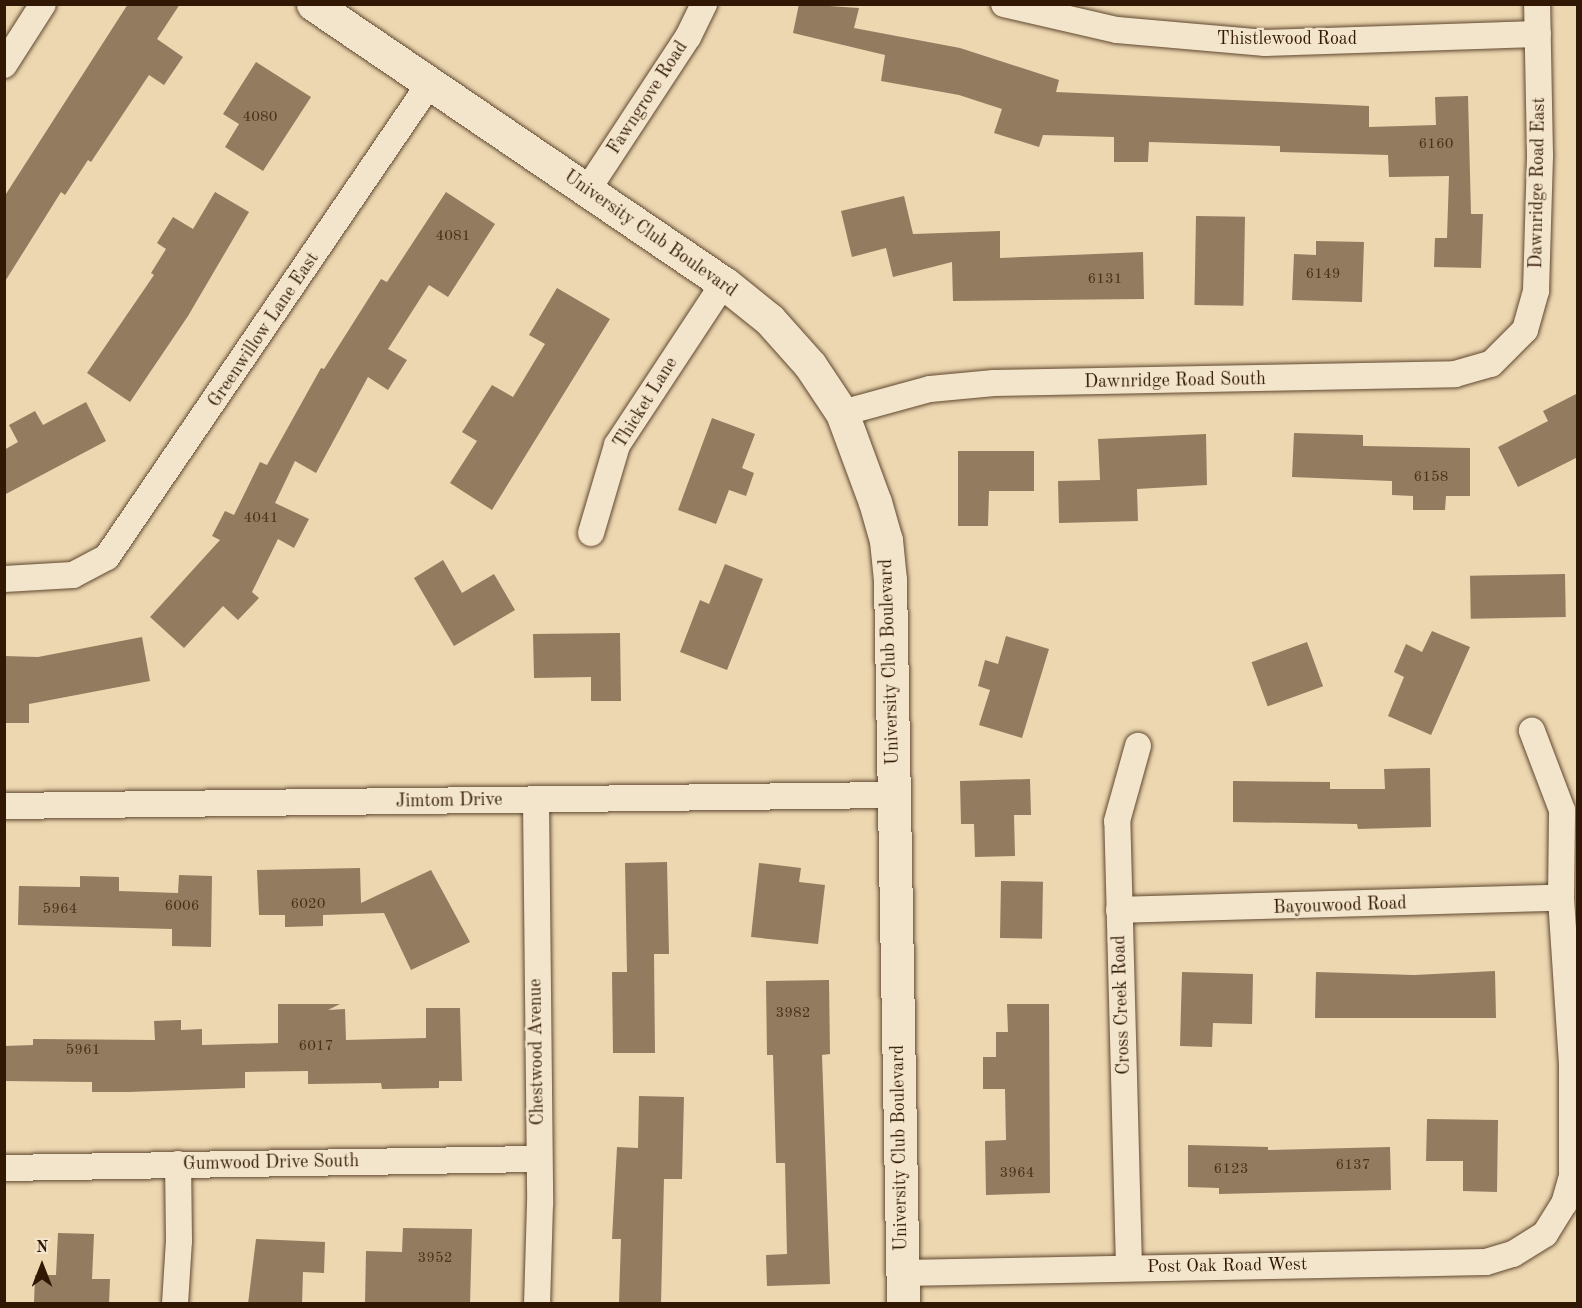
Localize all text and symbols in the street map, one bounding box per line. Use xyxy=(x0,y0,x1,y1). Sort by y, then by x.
street label: Thistlewood Road xyxy=(1217,28,1357,50)
street label: Fawngrove Road xyxy=(603,37,693,159)
street label: Dawnridge Road East xyxy=(1526,97,1550,269)
house number: 4080 xyxy=(243,109,277,127)
house number: 6160 xyxy=(1419,136,1453,154)
street label: University Club Boulevard xyxy=(559,166,741,302)
house number: 4081 xyxy=(436,228,470,246)
street label: Greenwillow Lane East xyxy=(204,248,324,412)
house number: 6149 xyxy=(1306,266,1340,284)
house number: 6131 xyxy=(1088,271,1122,289)
street label: Thicket Lane xyxy=(609,353,683,453)
street label: Dawnridge Road South xyxy=(1084,369,1266,393)
house number: 6158 xyxy=(1414,469,1448,487)
house number: 4041 xyxy=(244,510,278,528)
street label: University Club Boulevard xyxy=(876,559,904,765)
street label: Jimtom Drive xyxy=(395,789,503,813)
street label: Bayouwood Road xyxy=(1273,893,1407,919)
house number: 6020 xyxy=(291,896,325,914)
house number: 6006 xyxy=(165,898,199,916)
house number: 5964 xyxy=(43,901,77,919)
street label: Cross Creek Road xyxy=(1109,935,1135,1075)
street label: Chestwood Avenue xyxy=(525,978,549,1126)
house number: 3982 xyxy=(776,1005,810,1023)
house number: 6017 xyxy=(299,1038,333,1056)
house number: 5961 xyxy=(66,1042,100,1060)
street label: University Club Boulevard xyxy=(887,1045,913,1251)
street label: Gumwood Drive South xyxy=(183,1151,359,1175)
house number: 6137 xyxy=(1336,1157,1370,1175)
house number: 6123 xyxy=(1214,1161,1248,1179)
house number: 3964 xyxy=(1000,1165,1034,1183)
north arrow xyxy=(12,1236,72,1296)
text: N xyxy=(36,1240,48,1256)
house number: 3952 xyxy=(418,1250,452,1268)
street label: Post Oak Road West xyxy=(1147,1254,1307,1278)

